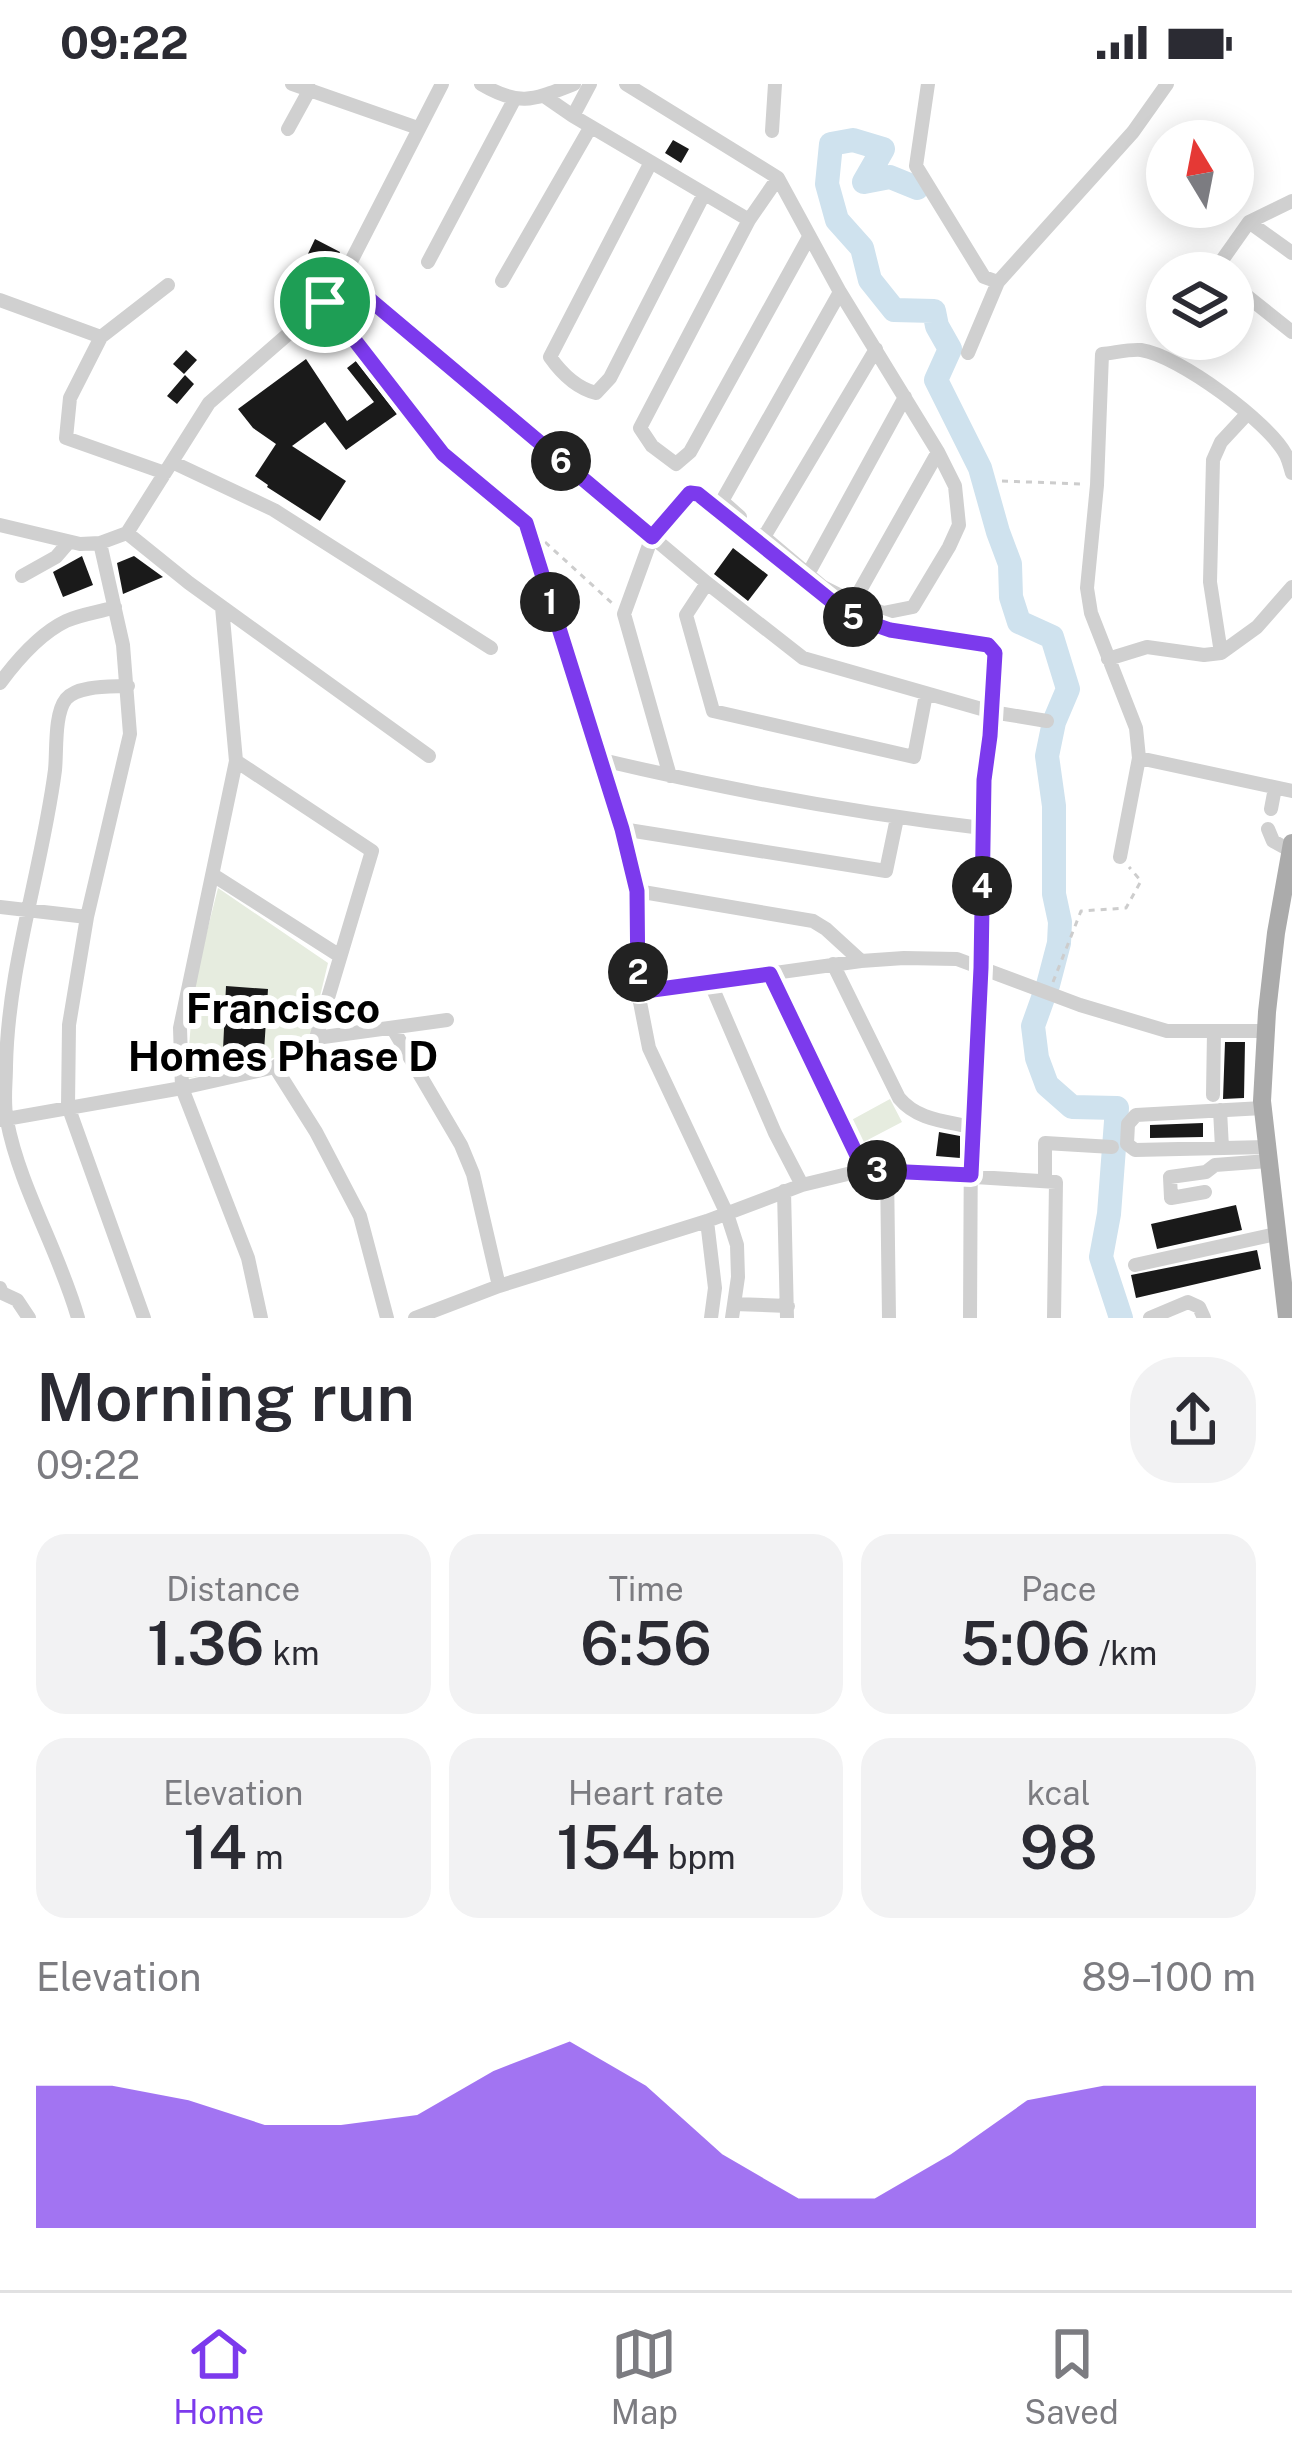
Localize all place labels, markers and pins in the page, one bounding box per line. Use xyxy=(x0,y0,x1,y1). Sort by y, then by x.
pin xyxy=(274,251,376,353)
pin: 6 xyxy=(531,431,591,491)
pin: 1 xyxy=(520,572,580,632)
pin: 5 xyxy=(823,587,883,647)
pin: 4 xyxy=(952,856,1012,916)
pin: 2 xyxy=(608,942,668,1002)
pin: 3 xyxy=(847,1140,907,1200)

